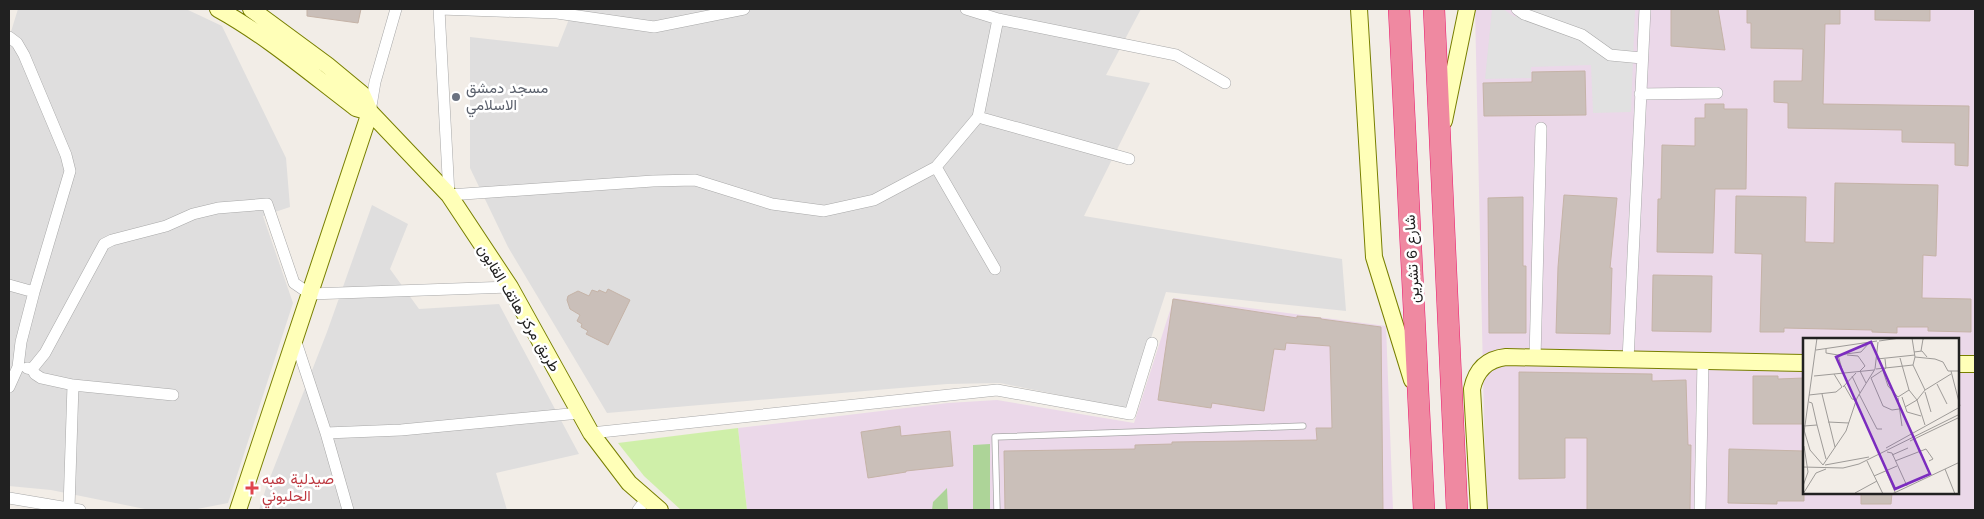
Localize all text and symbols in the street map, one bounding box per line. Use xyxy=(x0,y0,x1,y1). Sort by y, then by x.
place label: مسجد دمشق الاسلامي xyxy=(466,79,548,118)
marker: مسجد دمشق الاسلامي xyxy=(450,91,462,103)
street label: شارع 6 تشرين xyxy=(1401,214,1425,304)
street label: طريق مركز هاتف القابون xyxy=(473,241,564,376)
inset map xyxy=(1803,338,1959,494)
place label: صيدلية هبه الحلبوني xyxy=(262,470,334,509)
marker: صيدلية هبه الحلبوني xyxy=(246,482,258,494)

